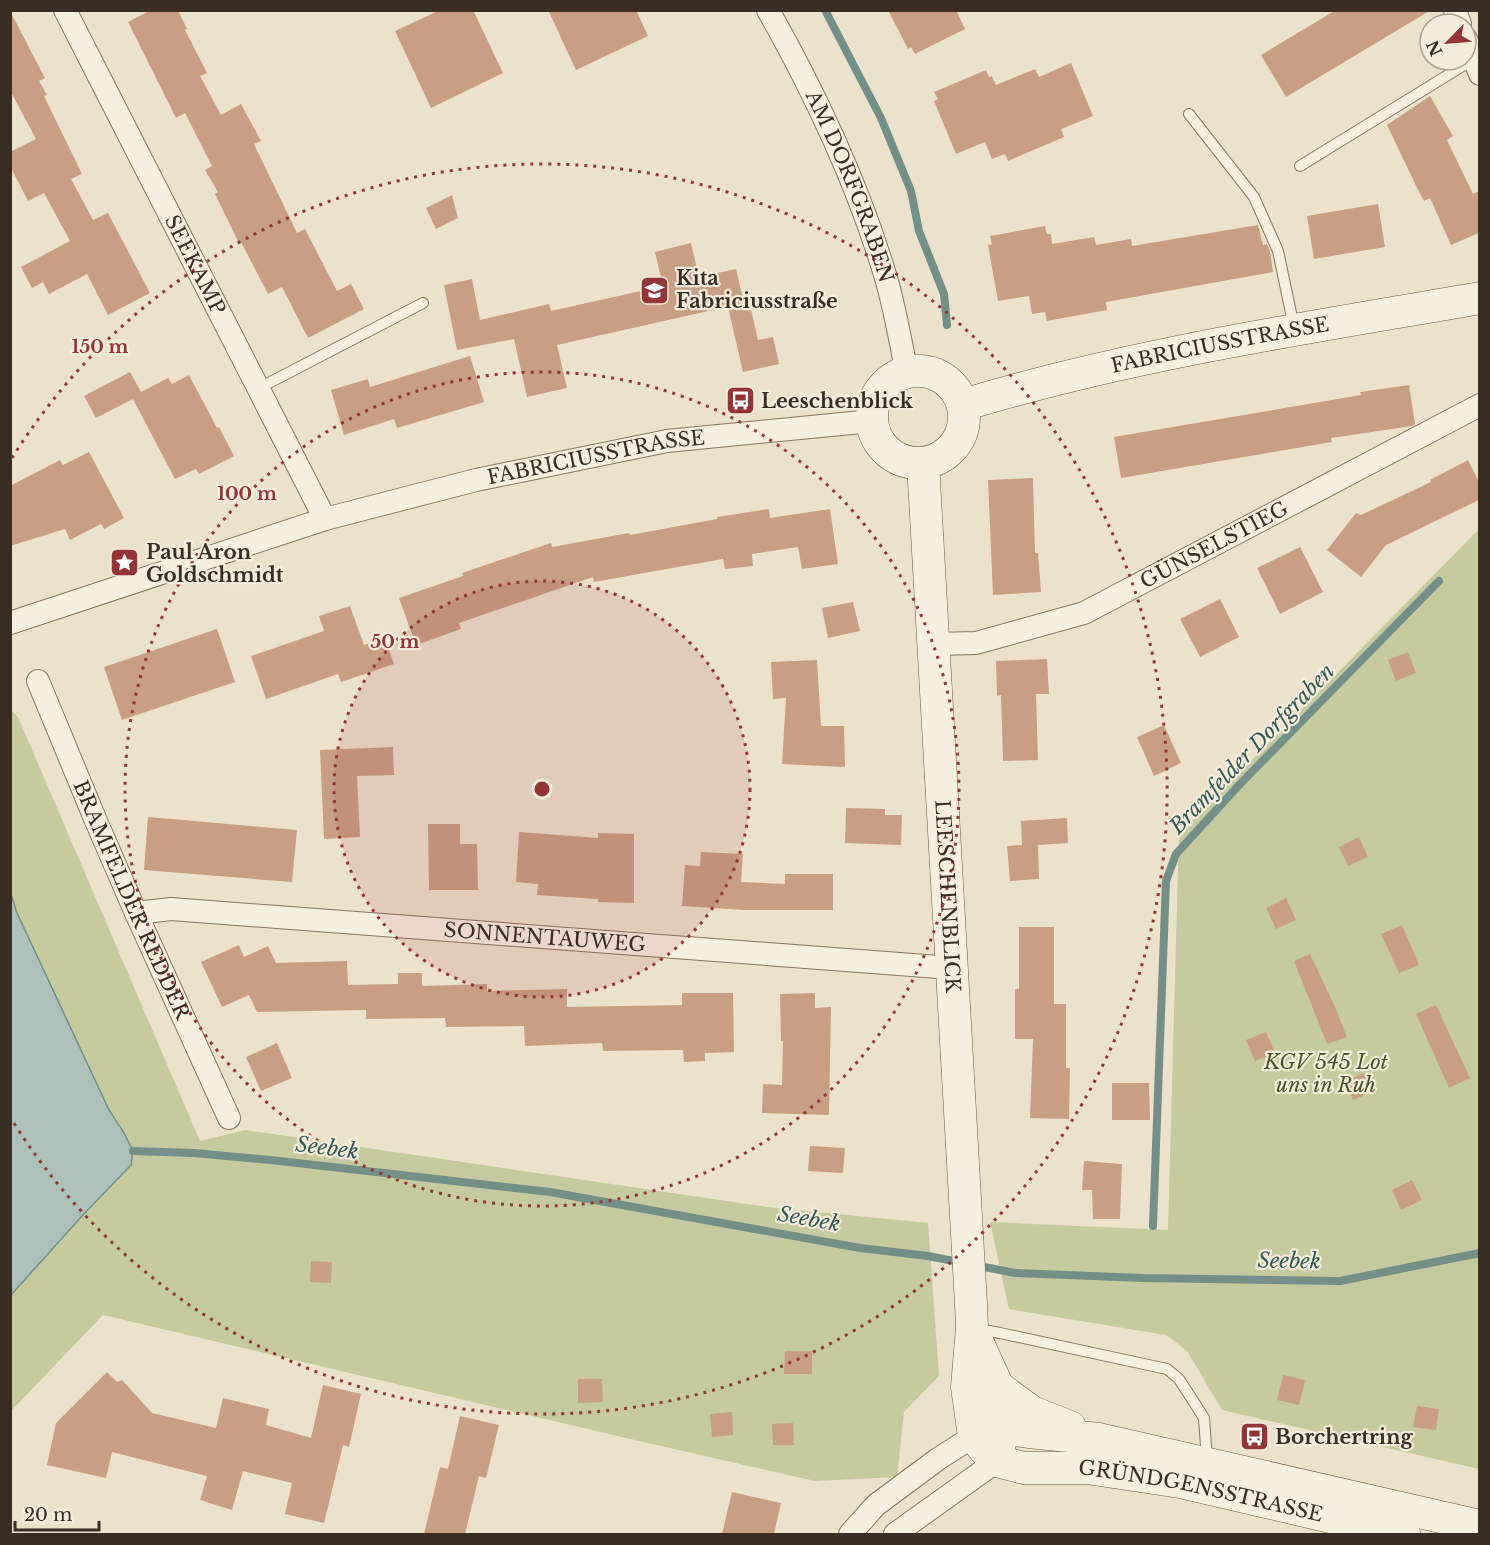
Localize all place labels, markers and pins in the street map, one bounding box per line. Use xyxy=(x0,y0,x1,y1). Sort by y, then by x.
place label: Kita Fabriciusstraße xyxy=(676,266,838,313)
school or university icon: Kita Fabriciusstraße xyxy=(639,274,671,306)
bus stop icon: Leeschenblick xyxy=(724,385,756,417)
place label: Leeschenblick xyxy=(761,389,914,413)
place label: Paul Aron Goldschmidt xyxy=(146,540,284,587)
place icon: Paul Aron Goldschmidt xyxy=(109,547,141,579)
centre of rings xyxy=(532,779,552,799)
bus stop icon: Borchertring xyxy=(1238,1421,1270,1453)
place label: Borchertring xyxy=(1275,1425,1414,1449)

